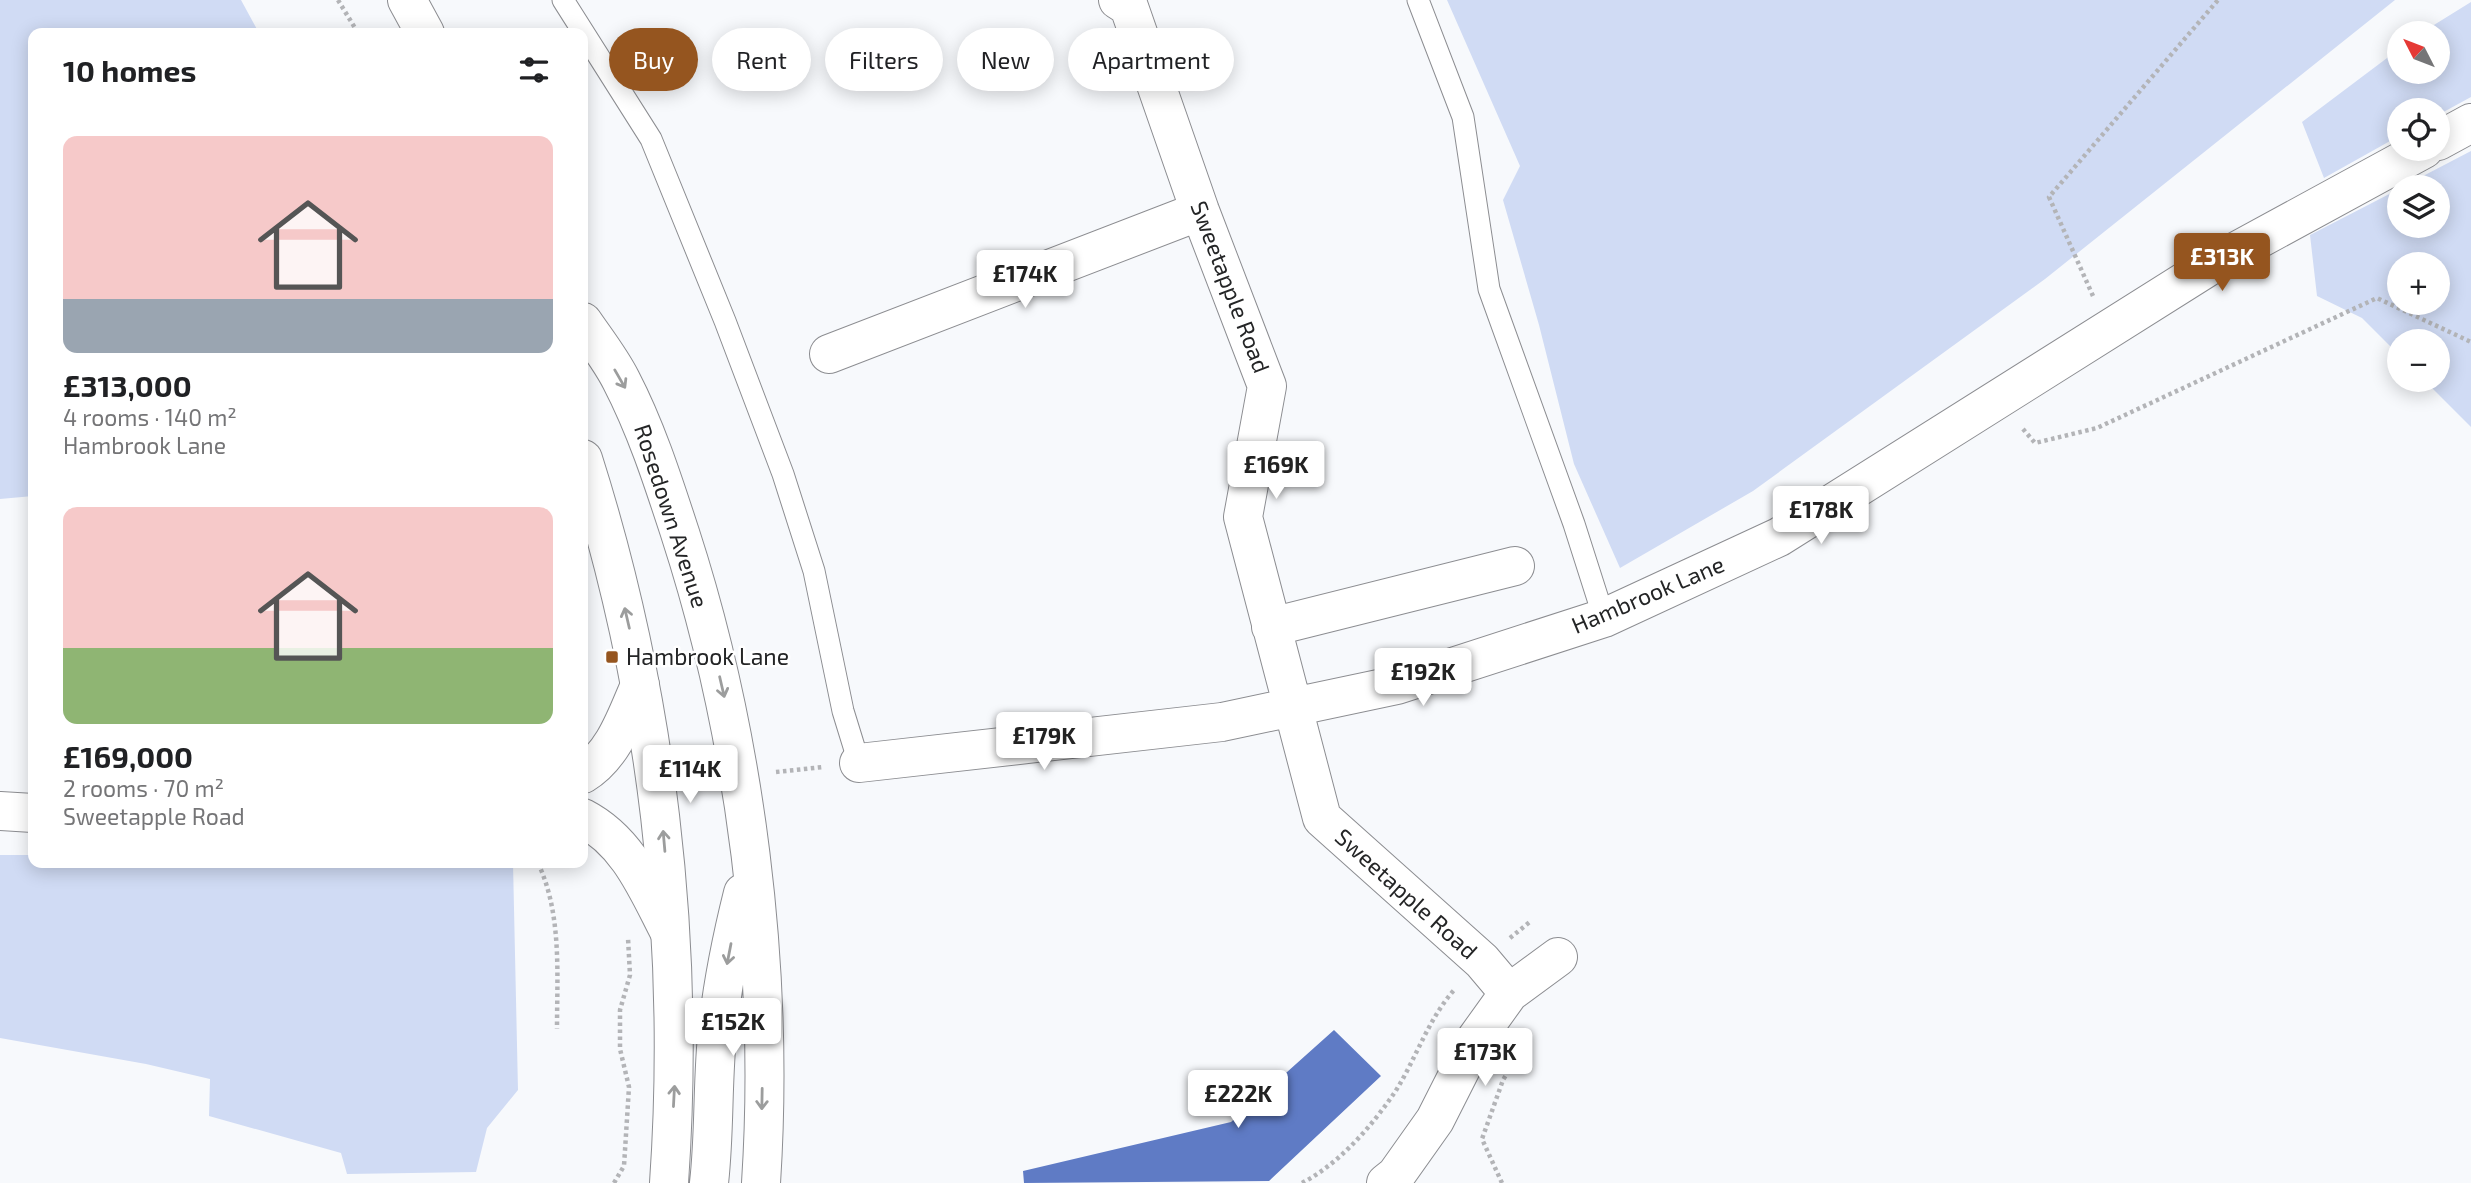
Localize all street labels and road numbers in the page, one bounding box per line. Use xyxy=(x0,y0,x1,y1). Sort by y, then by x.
street label: Sweetapple Road xyxy=(1185,197,1277,376)
street label: Rosedown Avenue xyxy=(629,420,715,611)
street label: Hambrook Lane xyxy=(1567,549,1728,639)
street label: Sweetapple Road xyxy=(1330,822,1484,964)

